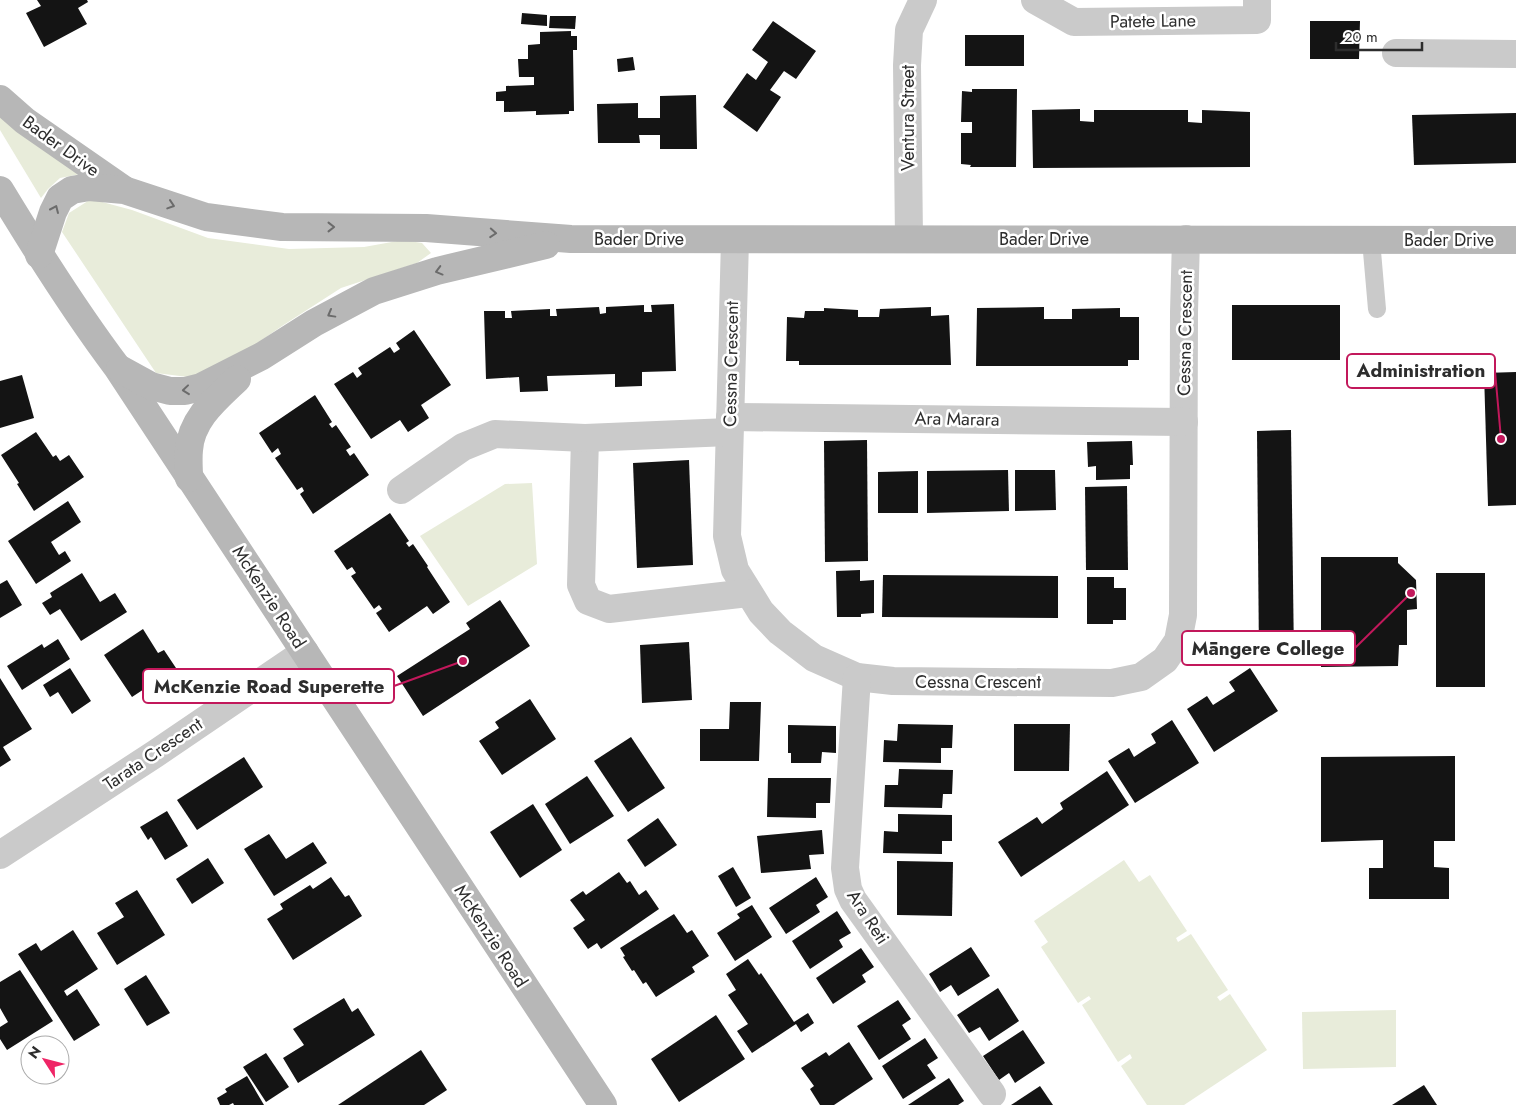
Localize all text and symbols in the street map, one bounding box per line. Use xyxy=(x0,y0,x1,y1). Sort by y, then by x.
street label: Patete Lane xyxy=(1110,7,1196,35)
scale bar xyxy=(1336,20,1422,52)
text: 20 m xyxy=(1344,26,1378,48)
street label: Ventura Street xyxy=(895,64,921,171)
street label: Bader Drive xyxy=(17,109,105,183)
one-way arrow xyxy=(166,200,174,210)
one-way arrow xyxy=(48,205,59,214)
one-way arrow xyxy=(328,222,335,232)
street label: Bader Drive xyxy=(594,226,684,252)
street label: Bader Drive xyxy=(999,226,1089,252)
one-way arrow xyxy=(489,227,497,238)
street label: Bader Drive xyxy=(1404,227,1494,253)
one-way arrow xyxy=(435,265,443,275)
street label: Cessna Crescent xyxy=(1171,269,1199,396)
street label: Cessna Crescent xyxy=(717,300,745,427)
one-way arrow xyxy=(328,308,337,318)
callout: Administration xyxy=(1347,354,1495,388)
text: Administration xyxy=(1356,357,1485,384)
one-way arrow xyxy=(181,384,189,395)
street label: Ara Marara xyxy=(914,405,1000,433)
street label: McKenzie Road xyxy=(226,540,312,654)
callout: Māngere College xyxy=(1182,631,1355,665)
text: Māngere College xyxy=(1192,635,1345,662)
callout: McKenzie Road Superette xyxy=(143,669,394,703)
street label: Cessna Crescent xyxy=(915,669,1042,695)
text: McKenzie Road Superette xyxy=(154,673,384,700)
street label: Tarata Crescent xyxy=(98,711,208,797)
street label: McKenzie Road xyxy=(448,879,534,993)
street label: Ara Reti xyxy=(841,885,895,949)
north arrow xyxy=(20,1035,70,1085)
text: N xyxy=(23,1042,46,1063)

